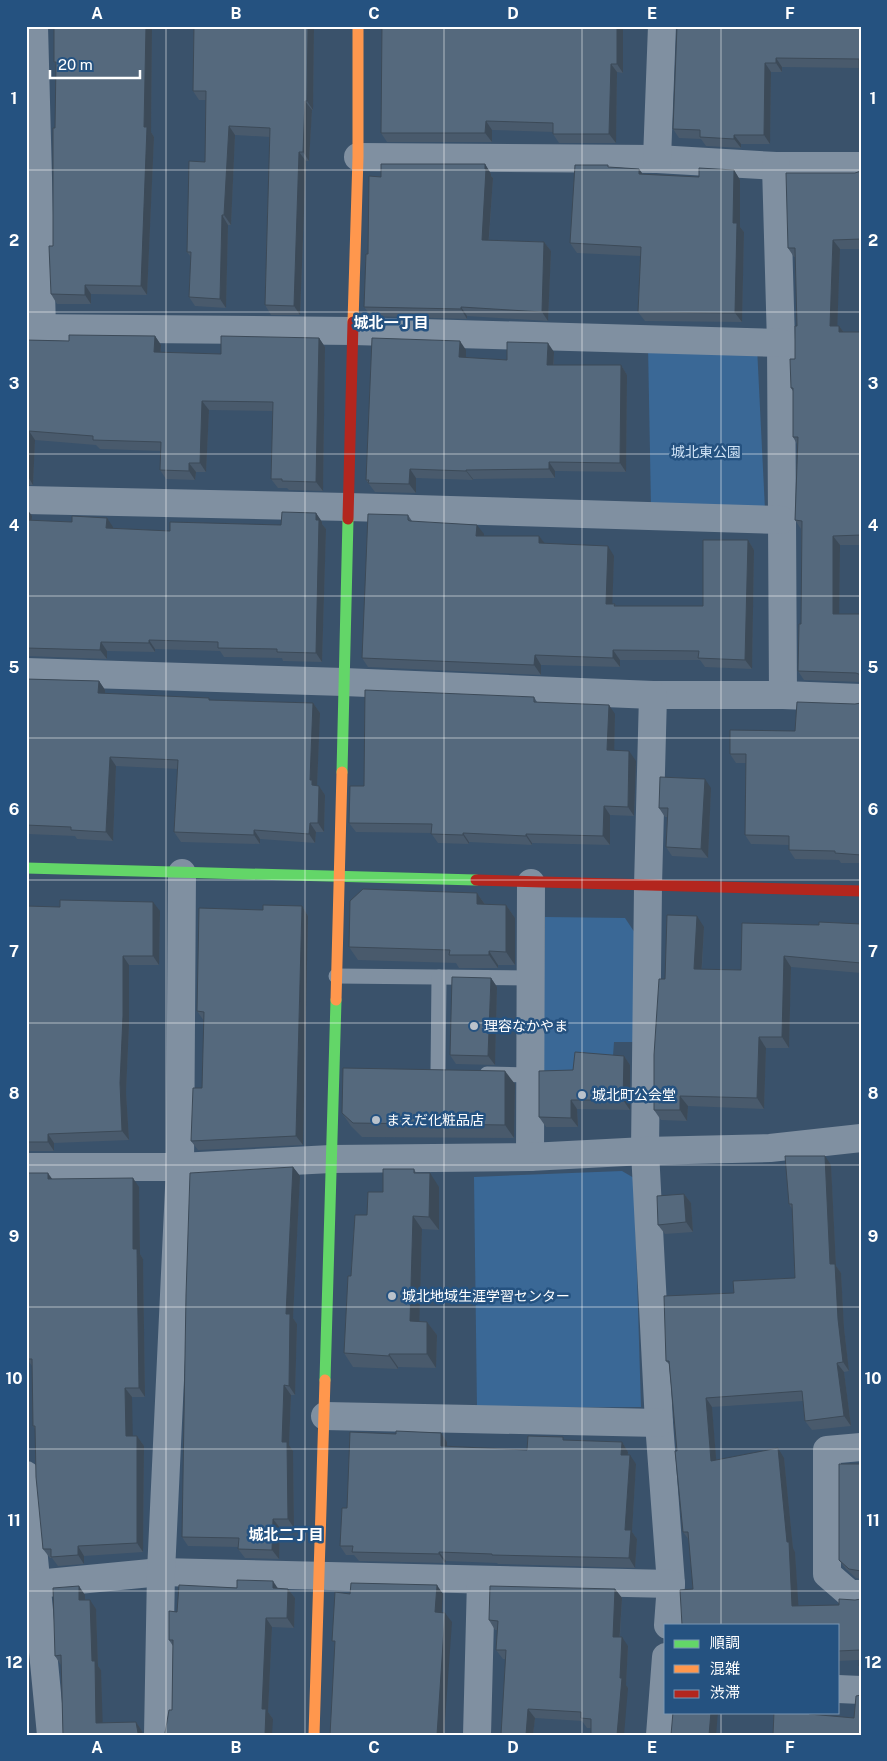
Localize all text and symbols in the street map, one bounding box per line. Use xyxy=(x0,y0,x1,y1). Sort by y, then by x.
text: A xyxy=(91,4,103,23)
text: B xyxy=(231,4,242,23)
text: C xyxy=(368,4,380,23)
text: D xyxy=(507,4,519,23)
text: E xyxy=(647,4,657,23)
text: F xyxy=(785,4,795,23)
scale bar xyxy=(50,48,140,80)
text: 20 m xyxy=(58,56,93,73)
text: 1 xyxy=(11,89,17,108)
text: 1 xyxy=(870,89,876,108)
text: 2 xyxy=(9,231,19,250)
text: 2 xyxy=(868,231,878,250)
district label: 城北一丁目 xyxy=(353,314,429,331)
text: 3 xyxy=(9,374,19,393)
text: 3 xyxy=(868,374,878,393)
park label: 城北東公園 xyxy=(671,444,741,460)
text: 4 xyxy=(9,516,20,535)
text: 4 xyxy=(868,516,879,535)
text: 5 xyxy=(9,658,20,677)
text: 5 xyxy=(868,658,879,677)
text: 6 xyxy=(9,800,19,819)
text: 6 xyxy=(868,800,878,819)
text: 7 xyxy=(9,942,19,961)
text: 7 xyxy=(868,942,878,961)
place label: 理容なかやま xyxy=(484,1018,568,1034)
marker: 理容なかやま xyxy=(468,1020,480,1032)
text: 8 xyxy=(9,1084,20,1103)
text: 8 xyxy=(868,1084,879,1103)
place label: 城北町公会堂 xyxy=(592,1087,676,1103)
marker: 城北町公会堂 xyxy=(576,1089,588,1101)
place label: まえだ化粧品店 xyxy=(386,1112,484,1128)
marker: まえだ化粧品店 xyxy=(370,1114,382,1126)
text: 9 xyxy=(9,1227,19,1246)
text: 9 xyxy=(868,1227,878,1246)
place label: 城北地域生涯学習センター xyxy=(402,1288,570,1304)
marker: 城北地域生涯学習センター xyxy=(386,1290,398,1302)
text: 10 xyxy=(5,1369,23,1388)
text: 10 xyxy=(864,1369,882,1388)
text: 11 xyxy=(7,1511,21,1530)
text: 11 xyxy=(866,1511,880,1530)
district label: 城北二丁目 xyxy=(248,1526,324,1543)
legend xyxy=(664,1624,840,1714)
text: 順調 xyxy=(710,1634,740,1651)
text: 12 xyxy=(5,1653,23,1672)
text: 12 xyxy=(864,1653,882,1672)
text: 混雑 xyxy=(710,1660,740,1677)
text: 渋滞 xyxy=(710,1684,740,1701)
text: A xyxy=(91,1738,103,1757)
text: B xyxy=(231,1738,242,1757)
text: C xyxy=(368,1738,380,1757)
text: D xyxy=(507,1738,519,1757)
text: E xyxy=(647,1738,657,1757)
text: F xyxy=(785,1738,795,1757)

